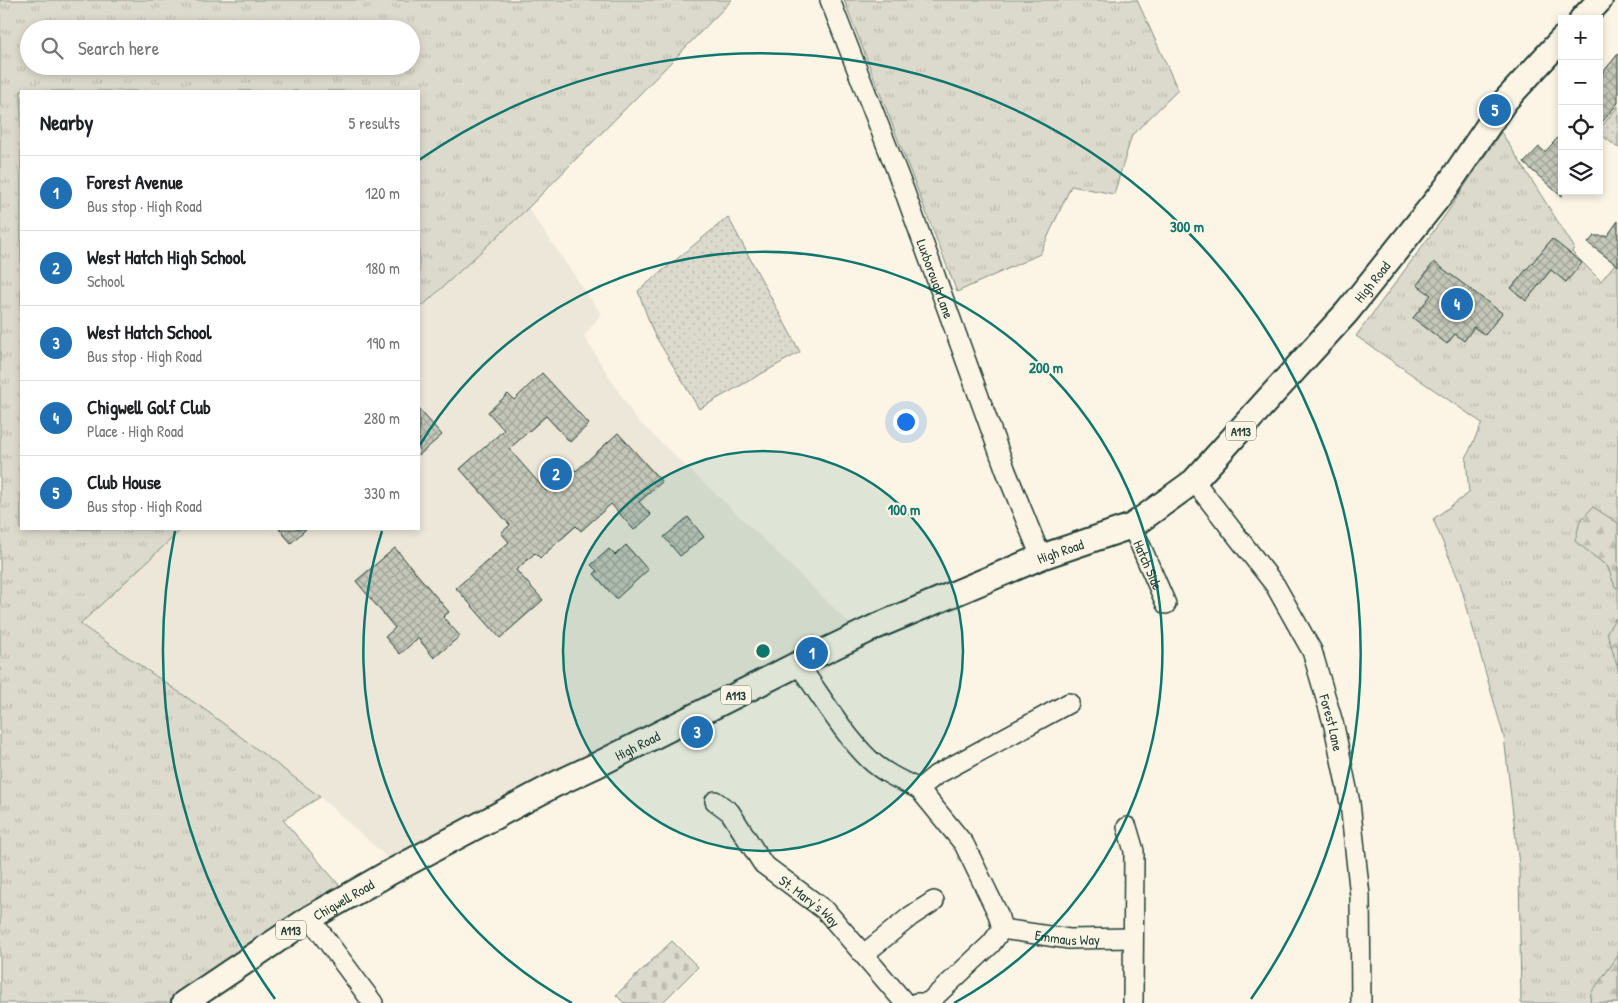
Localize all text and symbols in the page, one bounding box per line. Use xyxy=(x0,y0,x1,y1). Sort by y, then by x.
map controls xyxy=(1558,15,1603,195)
button: + xyxy=(1558,15,1603,60)
search box xyxy=(20,20,420,75)
icon: search xyxy=(38,34,66,62)
text: Search here xyxy=(78,35,159,61)
button: − xyxy=(1558,60,1603,105)
pin: 5 xyxy=(1479,91,1511,129)
button: locate xyxy=(1558,105,1603,150)
text: Nearby xyxy=(40,108,93,137)
text: 5 results xyxy=(349,112,400,134)
button: layers xyxy=(1558,150,1603,195)
text: Forest Avenue xyxy=(87,169,183,195)
text: 1 xyxy=(53,182,59,204)
text: 120 m xyxy=(365,182,400,204)
text: Bus stop · High Road xyxy=(87,195,202,217)
text: 300 m xyxy=(1170,216,1204,237)
street label: Luxborough Lane xyxy=(913,236,959,321)
text: West Hatch High School xyxy=(87,244,245,270)
street label: High Road xyxy=(1349,256,1394,306)
text: 2 xyxy=(52,257,60,279)
text: 180 m xyxy=(366,257,400,279)
text: School xyxy=(87,270,124,292)
pin: 4 xyxy=(1441,285,1473,323)
text: West Hatch School xyxy=(87,319,212,345)
text: 3 xyxy=(52,332,60,354)
text: 190 m xyxy=(367,332,400,354)
text: Bus stop · High Road xyxy=(87,345,202,367)
text: 200 m xyxy=(1029,357,1063,378)
text: Chigwell Golf Club xyxy=(87,394,211,420)
text: 4 xyxy=(53,407,59,429)
text: 280 m xyxy=(364,407,400,429)
your location xyxy=(893,409,919,435)
text: Place · High Road xyxy=(87,420,183,442)
road number: A113 xyxy=(1226,422,1256,441)
pin: 2 xyxy=(540,455,572,493)
text: Club House xyxy=(87,469,161,495)
text: 5 xyxy=(53,482,59,504)
text: 330 m xyxy=(364,482,400,504)
text: Bus stop · High Road xyxy=(87,495,202,517)
text: 100 m xyxy=(888,499,920,520)
street label: High Road xyxy=(1034,534,1086,567)
street label: Hatch Side xyxy=(1130,537,1168,593)
pin: 1 xyxy=(796,634,828,672)
centre of rings xyxy=(754,642,772,660)
road number: A113 xyxy=(721,686,751,704)
street label: Forest Lane xyxy=(1315,691,1349,753)
pin: 3 xyxy=(681,713,713,751)
street label: High Road xyxy=(611,725,663,764)
street label: St. Mary's Way xyxy=(776,870,845,932)
street label: Chigwell Road xyxy=(309,874,377,924)
road number: A113 xyxy=(276,920,306,940)
street label: Emmaus Way xyxy=(1034,925,1100,949)

